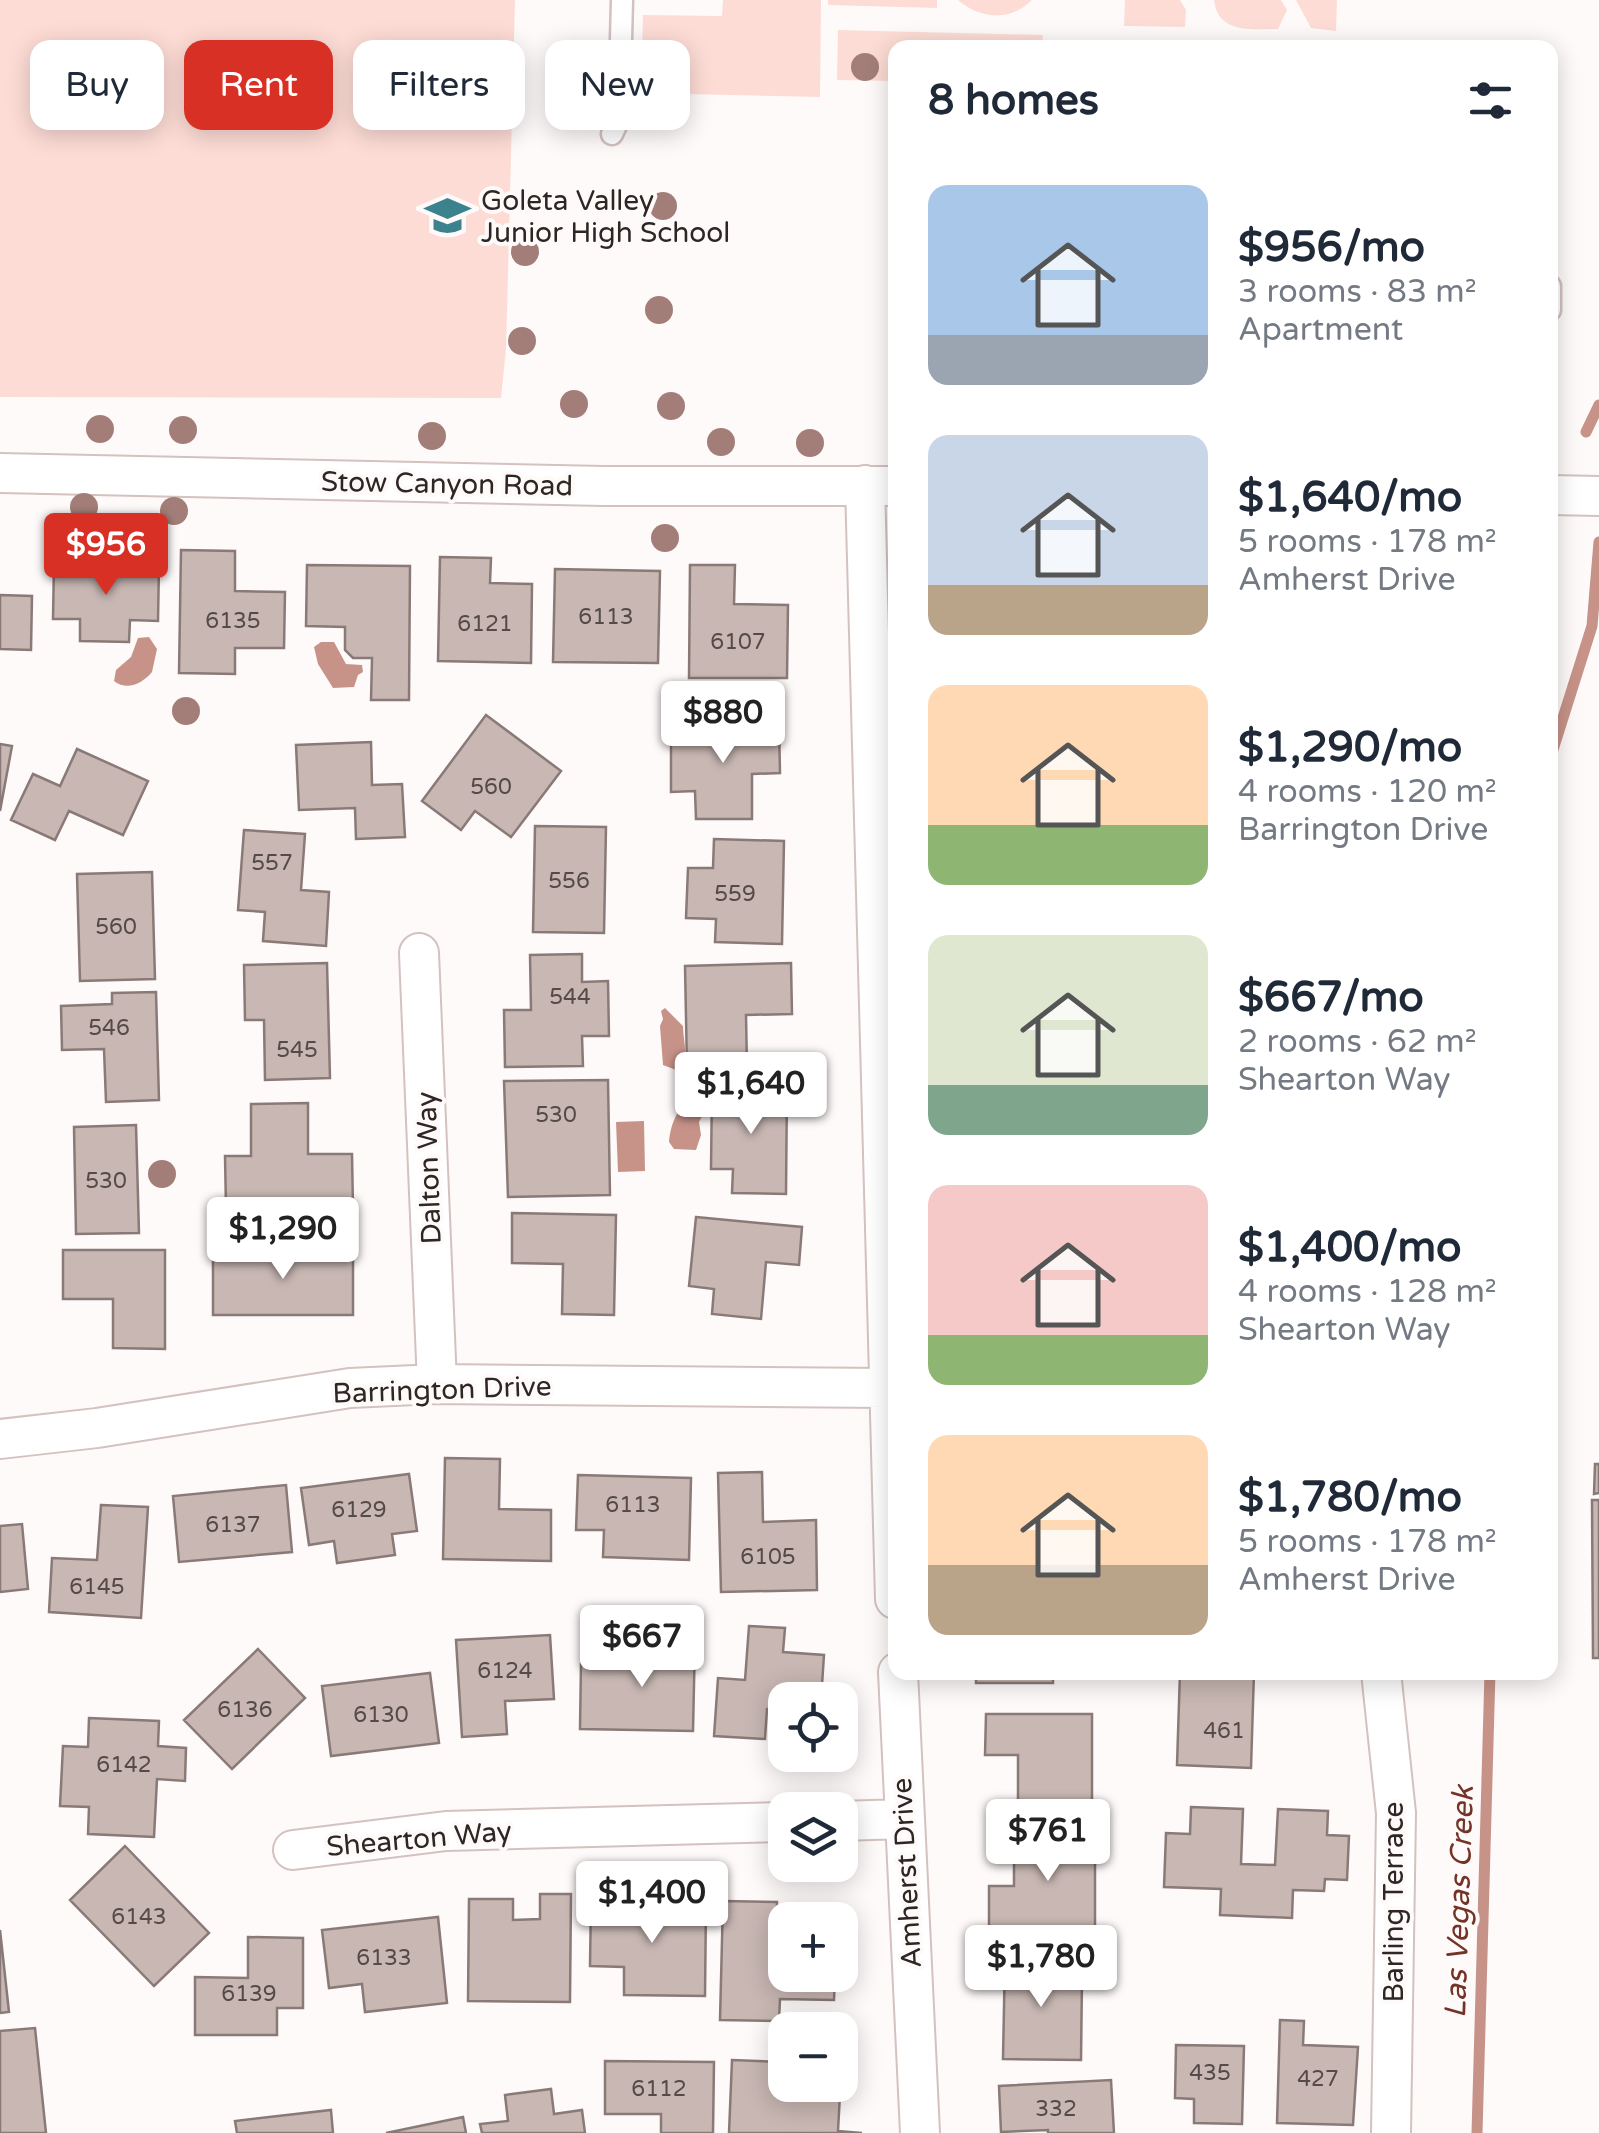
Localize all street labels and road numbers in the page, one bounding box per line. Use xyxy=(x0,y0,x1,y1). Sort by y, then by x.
street label: Stow Canyon Road xyxy=(321,465,573,503)
street label: Dalton Way xyxy=(409,1091,449,1245)
street label: Barrington Drive xyxy=(332,1369,552,1411)
street label: Amherst Drive xyxy=(885,1777,929,1969)
street label: Barling Terrace xyxy=(1377,1802,1411,2002)
street label: Shearton Way xyxy=(325,1814,513,1864)

